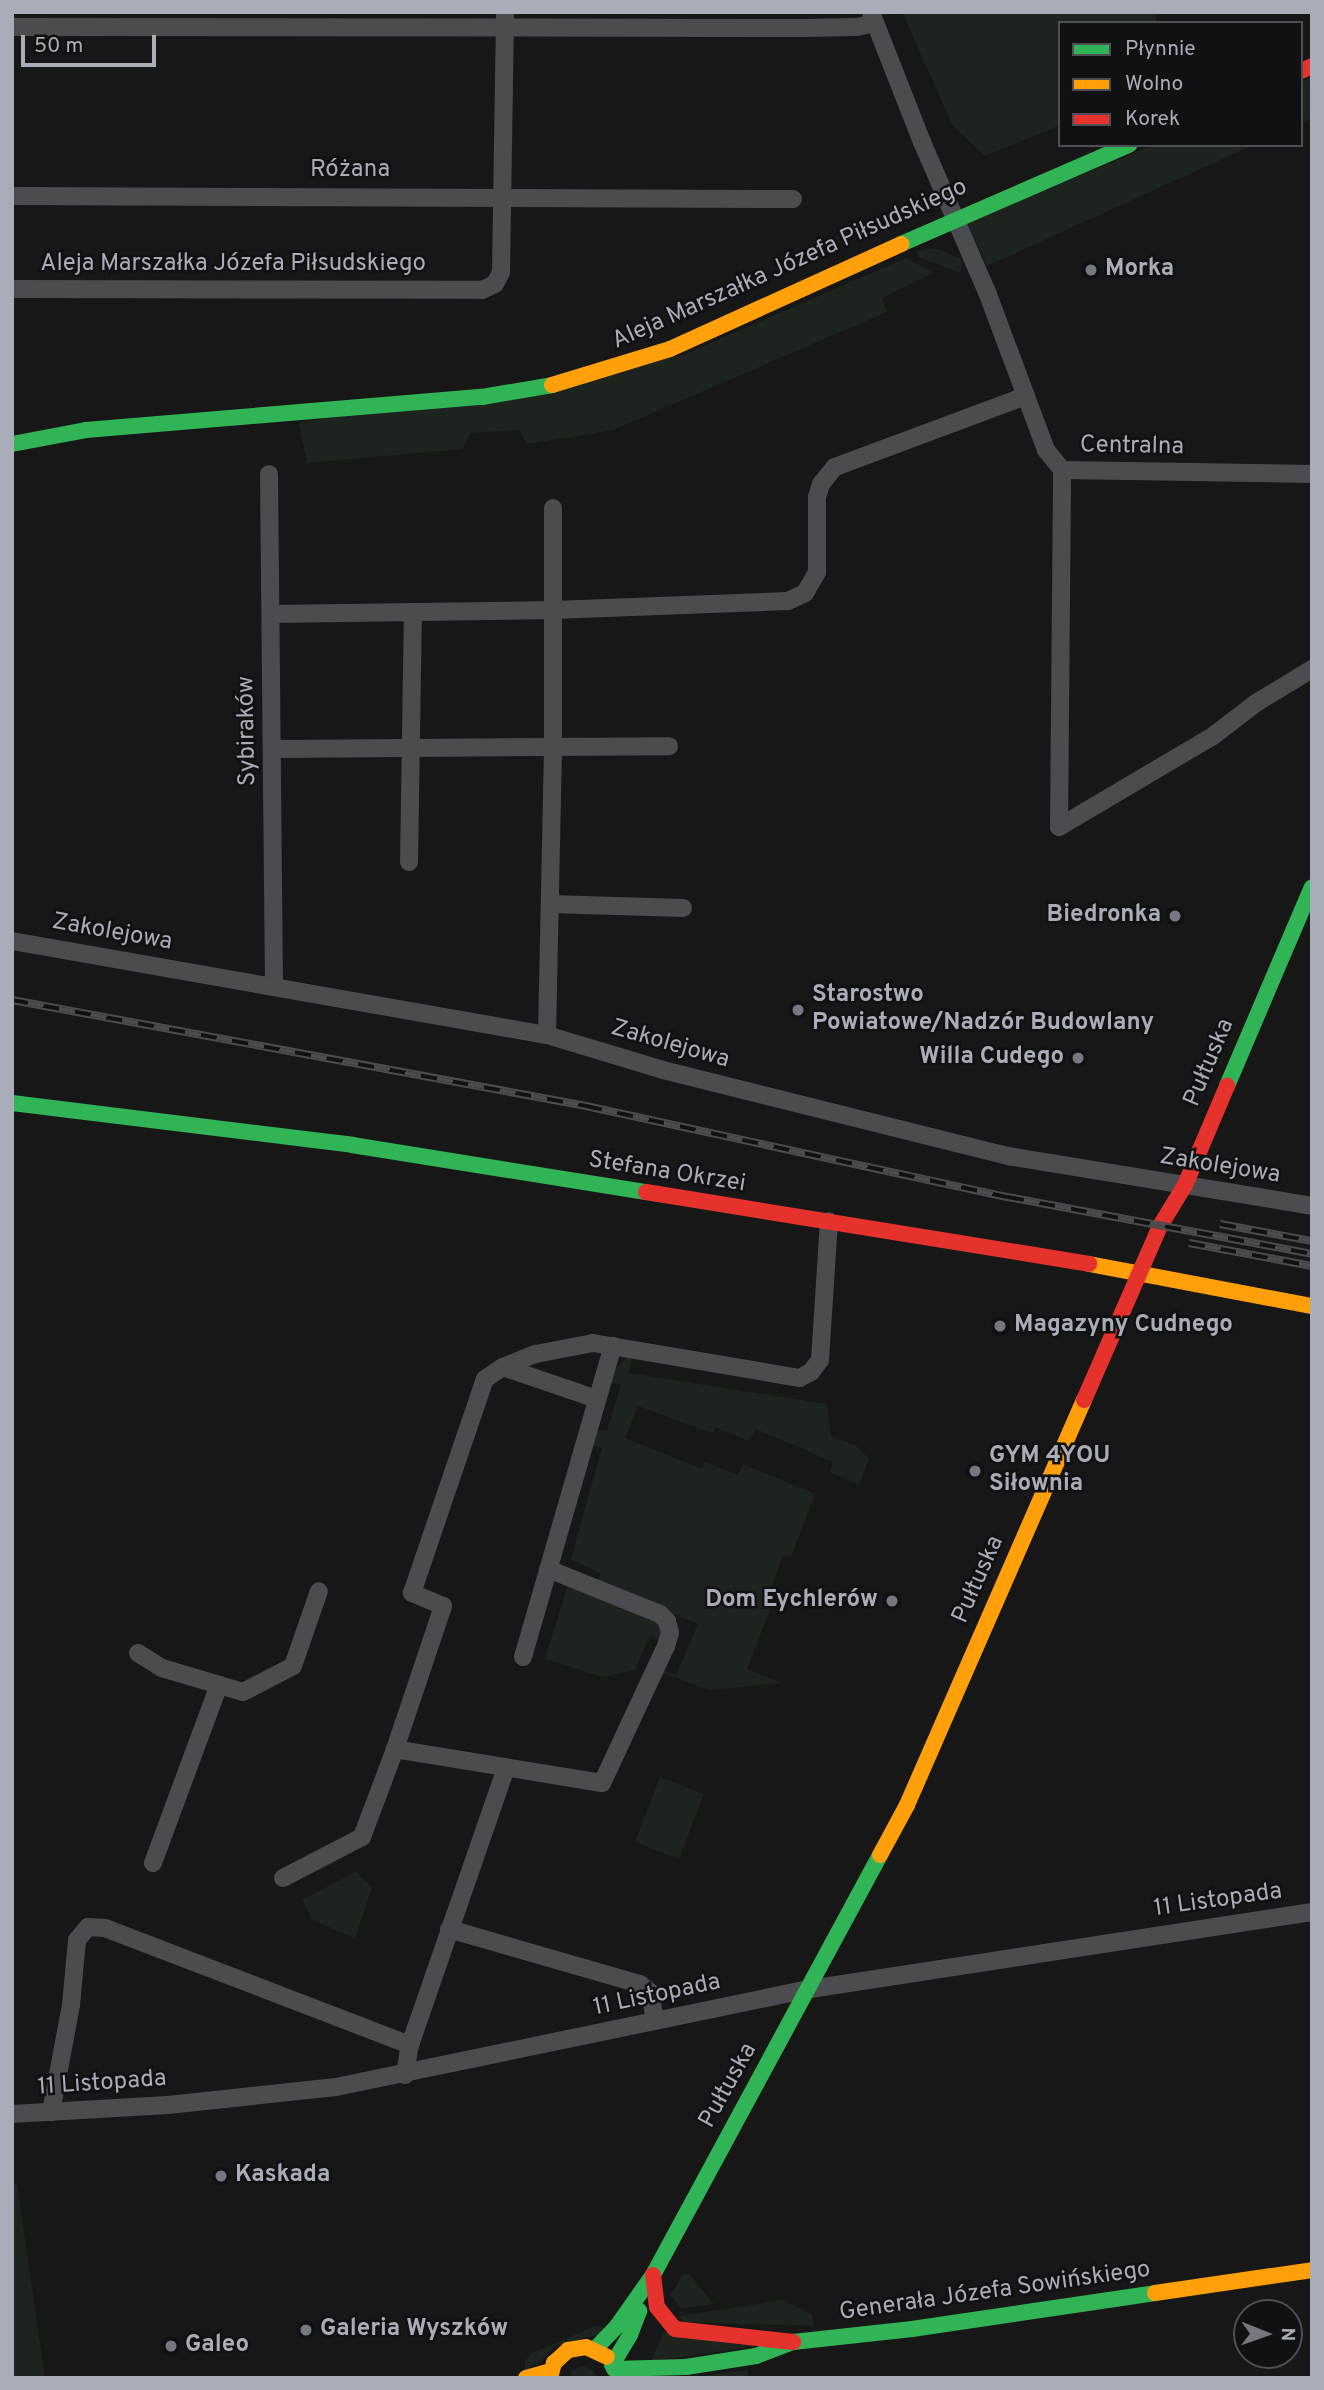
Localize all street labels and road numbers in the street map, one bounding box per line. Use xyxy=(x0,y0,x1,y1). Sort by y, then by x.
street label: Różana xyxy=(310,157,390,185)
street label: Aleja Marszałka Józefa Piłsudskiego xyxy=(608,173,972,357)
street label: Aleja Marszałka Józefa Piłsudskiego xyxy=(40,251,426,279)
street label: Centralna xyxy=(1080,432,1184,462)
street label: Sybiraków xyxy=(233,676,263,786)
street label: Zakolejowa xyxy=(50,908,174,958)
street label: Zakolejowa xyxy=(608,1014,732,1076)
street label: Pułtuska xyxy=(1179,1015,1241,1111)
street label: Zakolejowa xyxy=(1158,1143,1282,1191)
street label: Stefana Okrzei xyxy=(586,1146,748,1200)
street label: Pułtuska xyxy=(947,1532,1011,1628)
street label: 11 Listopada xyxy=(1152,1878,1284,1924)
street label: 11 Listopada xyxy=(591,1968,723,2024)
street label: Pułtuska xyxy=(694,2039,764,2133)
street label: 11 Listopada xyxy=(37,2065,167,2103)
street label: Generała Józefa Sowińskiego xyxy=(838,2256,1152,2328)

